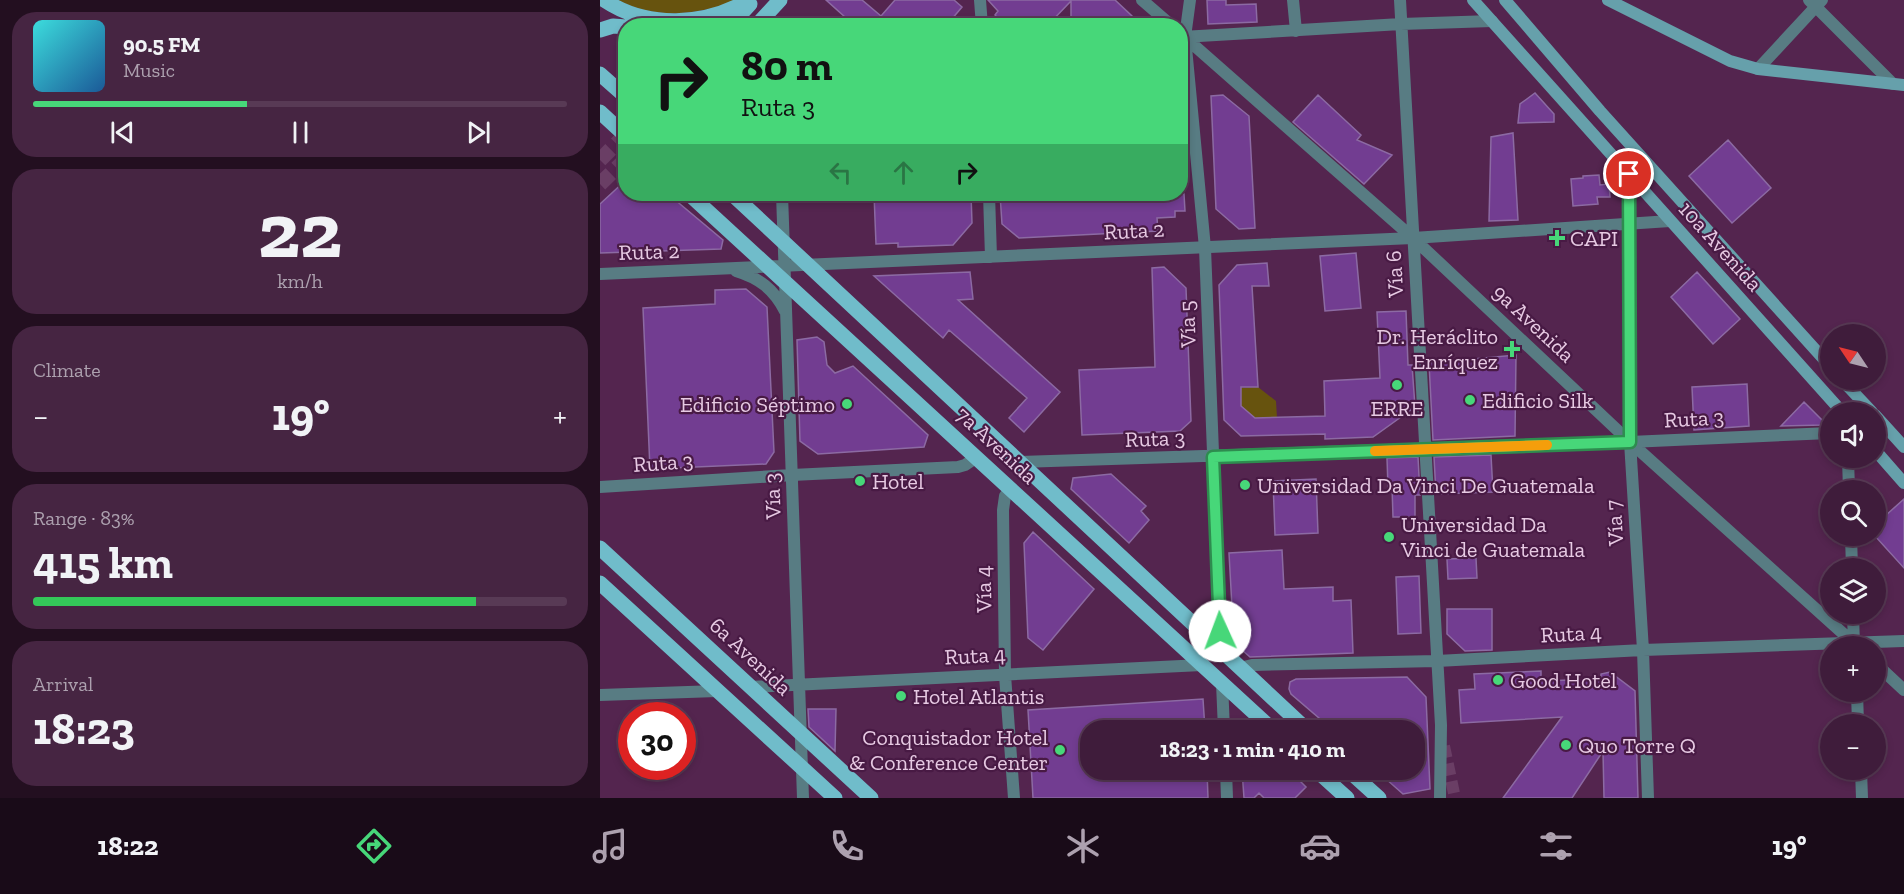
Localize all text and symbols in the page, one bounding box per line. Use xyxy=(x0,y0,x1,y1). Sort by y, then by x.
text: 90.5 FM xyxy=(123,31,200,58)
text: 80 m xyxy=(741,40,832,91)
icon: right xyxy=(642,42,720,120)
text: Music xyxy=(123,58,175,82)
text: Ruta 3 xyxy=(741,91,815,123)
icon: previous xyxy=(106,116,139,149)
icon: pause xyxy=(284,116,317,149)
icon: next xyxy=(462,116,495,149)
pin xyxy=(1603,148,1654,199)
icon: left xyxy=(824,156,857,189)
icon: ahead xyxy=(887,156,920,189)
icon: right xyxy=(950,156,983,189)
icon: arrive xyxy=(1612,157,1645,190)
text: 22 xyxy=(258,183,342,277)
street label: 10a Avenida xyxy=(1673,196,1768,297)
street label: Ruta 2 xyxy=(1103,215,1165,246)
place label: CAPI xyxy=(1570,225,1618,252)
marker: CAPI xyxy=(1548,229,1566,247)
street label: Ruta 2 xyxy=(618,237,680,266)
street label: Vía 6 xyxy=(1380,250,1409,299)
text: km/h xyxy=(277,269,323,293)
street label: 9a Avenida xyxy=(1487,279,1581,368)
street label: Vía 5 xyxy=(1173,300,1202,349)
place label: Dr. Heráclito Enríquez xyxy=(1376,323,1498,375)
north arrow xyxy=(1820,324,1886,390)
map controls xyxy=(1820,324,1886,780)
marker: Dr. Heráclito Enríquez xyxy=(1503,340,1521,358)
text: Climate xyxy=(33,358,101,382)
marker: ERRE xyxy=(1390,378,1404,392)
place label: Edificio Silk xyxy=(1482,387,1594,414)
text: 19° xyxy=(272,388,330,442)
place label: Edificio Séptimo xyxy=(680,391,835,418)
marker: Edificio Silk xyxy=(1463,393,1477,407)
place label: ERRE xyxy=(1370,395,1424,422)
text: − xyxy=(33,396,48,435)
text: + xyxy=(553,396,567,435)
marker: Edificio Séptimo xyxy=(840,397,854,411)
street label: 7a Avenida xyxy=(950,401,1043,490)
button: sound xyxy=(1820,402,1886,468)
street label: Ruta 3 xyxy=(1663,403,1725,434)
street label: Ruta 3 xyxy=(1124,424,1186,453)
street label: Ruta 3 xyxy=(632,447,694,478)
place label: Hotel xyxy=(872,468,924,495)
street label: Vía 3 xyxy=(758,472,787,521)
place label: Universidad Da Vinci De Guatemala xyxy=(1257,472,1595,499)
marker: Hotel xyxy=(853,474,867,488)
marker: Universidad Da Vinci De Guatemala xyxy=(1238,478,1252,492)
button: search xyxy=(1820,480,1886,546)
street label: Vía 7 xyxy=(1599,498,1630,548)
text: Range · 83% xyxy=(33,506,135,530)
place label: Universidad Da Vinci de Guatemala xyxy=(1400,511,1585,563)
marker: Universidad Da Vinci de Guatemala xyxy=(1382,530,1396,544)
text: 415 km xyxy=(33,536,173,590)
button: layers xyxy=(1820,558,1886,624)
street label: Vía 4 xyxy=(970,565,997,614)
position arrow xyxy=(1188,599,1252,663)
street label: 6a Avenida xyxy=(704,612,798,701)
street label: Ruta 4 xyxy=(1540,618,1603,649)
button: + xyxy=(1820,636,1886,702)
street label: Ruta 4 xyxy=(944,640,1007,671)
place label: Good Hotel xyxy=(1510,667,1617,694)
text: Arrival xyxy=(33,672,93,696)
marker: Good Hotel xyxy=(1491,673,1505,687)
place label: Hotel Atlantis xyxy=(913,683,1044,710)
marker: Hotel Atlantis xyxy=(894,689,908,703)
text: 18:23 xyxy=(33,702,135,756)
speed limit sign: 30 xyxy=(618,702,696,780)
button: − xyxy=(1820,714,1886,780)
place label: Conquistador Hotel & Conference Center xyxy=(849,724,1048,776)
place label: Quo Torre Q xyxy=(1578,732,1696,759)
text: 18:23 · 1 min · 410 m xyxy=(1160,736,1345,763)
marker: Quo Torre Q xyxy=(1559,738,1573,752)
marker: Conquistador Hotel & Conference Center xyxy=(1053,743,1067,757)
icon: directions xyxy=(353,825,395,867)
icon: music xyxy=(589,825,631,867)
icon: phone xyxy=(826,825,868,867)
icon: climate xyxy=(1062,825,1104,867)
icon: car xyxy=(1299,825,1341,867)
icon: filters xyxy=(1535,825,1577,867)
text: 18:22 xyxy=(97,830,158,862)
text: 19° xyxy=(1772,830,1807,862)

